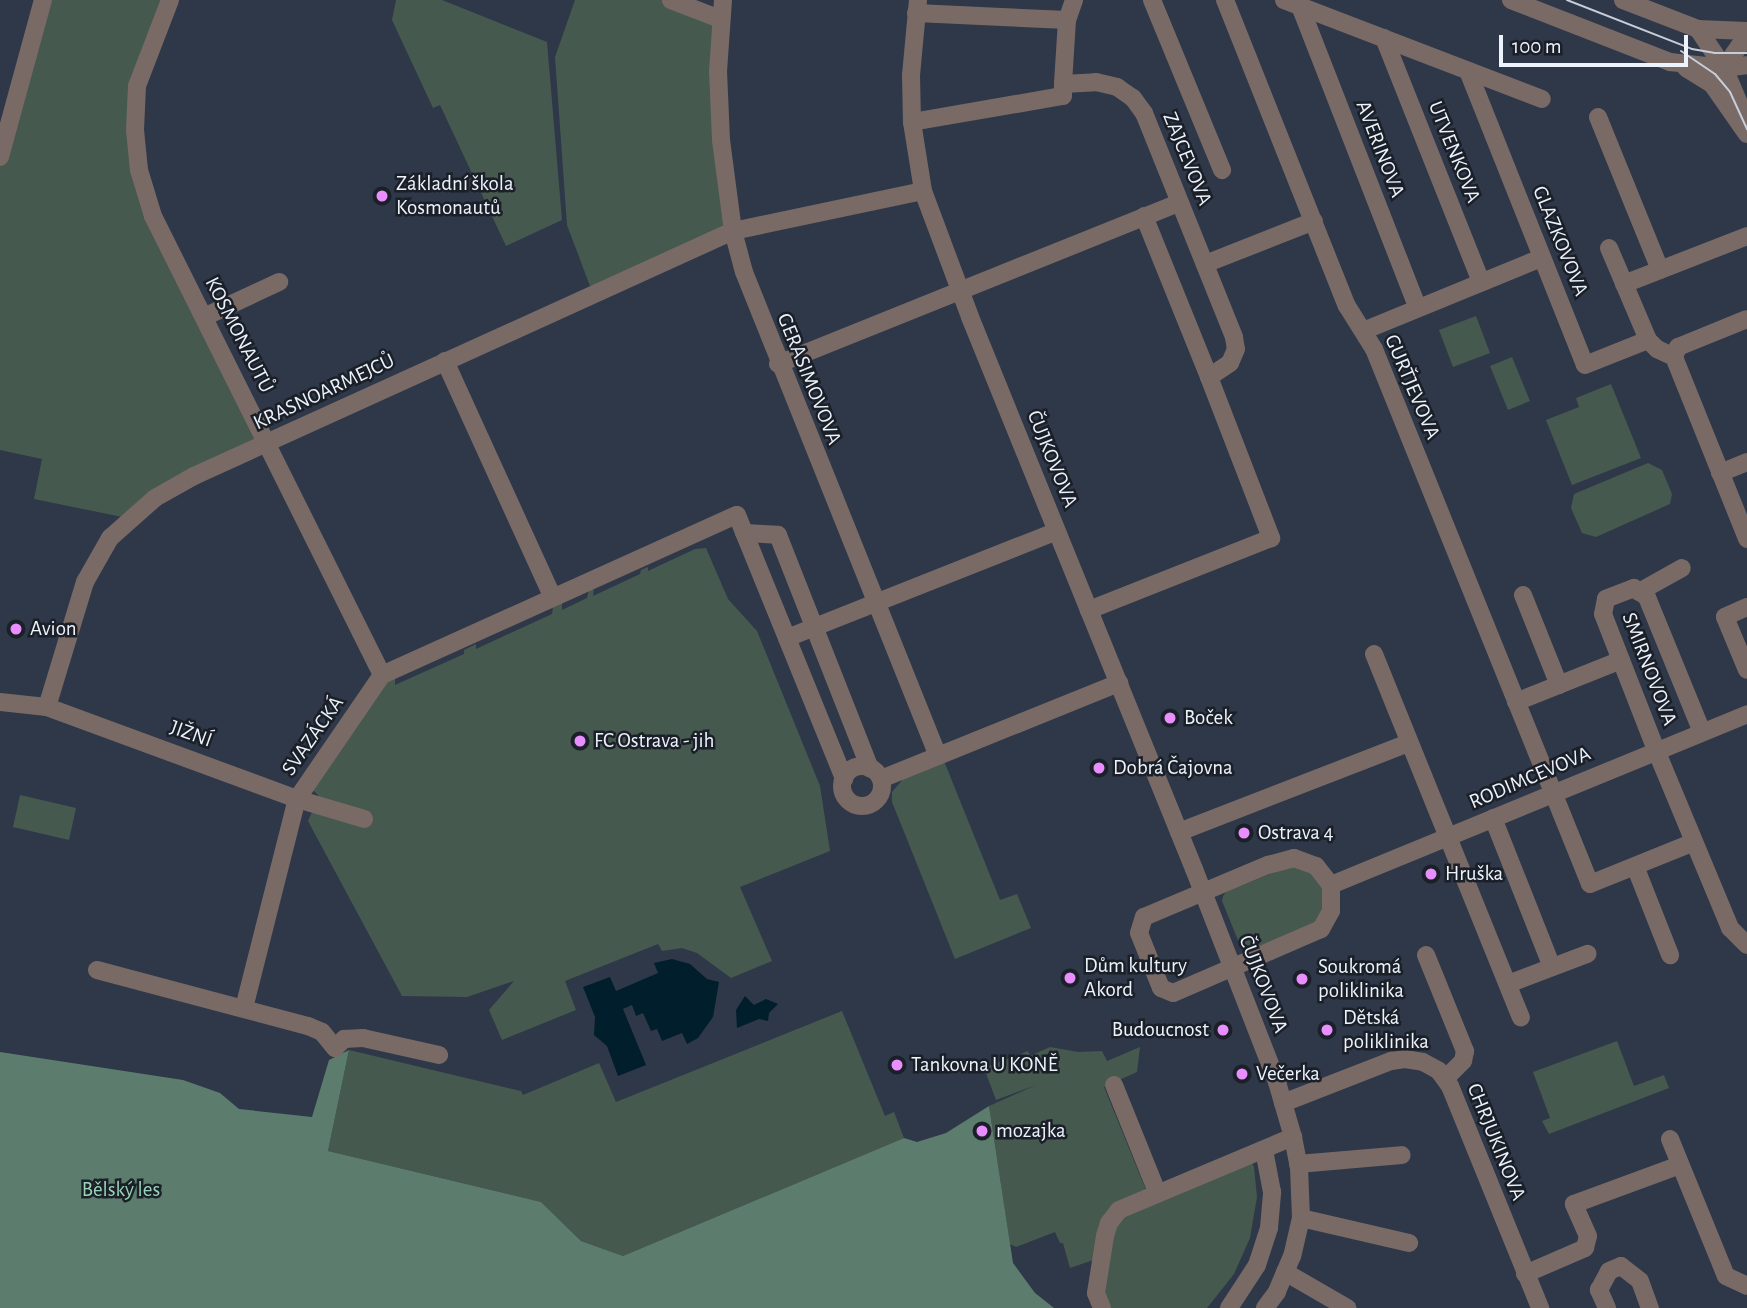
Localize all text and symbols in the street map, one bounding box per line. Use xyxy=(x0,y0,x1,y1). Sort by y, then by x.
scale bar xyxy=(1502,21,1691,65)
text: 100 m xyxy=(1512,36,1562,57)
street label: AVERINOVA xyxy=(1350,97,1410,201)
street label: UTVENKOVA xyxy=(1422,98,1486,206)
street label: ZAJCEVOVA xyxy=(1157,109,1217,209)
place label: Základní škola Kosmonautů xyxy=(396,171,514,221)
street label: GLAZKOVOVA xyxy=(1526,182,1594,300)
marker: Základní škola Kosmonautů xyxy=(374,188,390,204)
street label: KOSMONAUTŮ xyxy=(199,273,279,397)
street label: GERASIMOVOVA xyxy=(771,310,847,448)
street label: GURŤJEVOVA xyxy=(1379,331,1445,443)
street label: KRASNOARMEJCŮ xyxy=(249,348,399,436)
street label: ČUJKOVOVA xyxy=(1021,407,1083,511)
street label: SMIRNOVOVA xyxy=(1616,609,1682,729)
place label: Avion xyxy=(30,616,77,642)
marker: Avion xyxy=(8,621,24,637)
street label: SVAZÁCKÁ xyxy=(277,692,349,780)
place label: Boček xyxy=(1184,705,1233,731)
marker: Boček xyxy=(1162,710,1178,726)
street label: JIŽNÍ xyxy=(166,715,216,753)
place label: FC Ostrava - jih xyxy=(594,728,714,754)
marker: FC Ostrava - jih xyxy=(572,733,588,749)
street label: RODIMCEVOVA xyxy=(1465,741,1595,815)
place label: Dobrá Čajovna xyxy=(1113,755,1233,781)
marker: Dobrá Čajovna xyxy=(1091,760,1107,776)
place label: Ostrava 4 xyxy=(1258,820,1334,846)
marker: Ostrava 4 xyxy=(1236,825,1252,841)
place label: Hruška xyxy=(1445,861,1503,887)
marker: Hruška xyxy=(1423,866,1439,882)
street label: ČUJKOVOVA xyxy=(1233,932,1293,1036)
place label: Dům kultury Akord xyxy=(1084,953,1187,1003)
place label: Soukromá poliklinika xyxy=(1318,954,1404,1004)
marker: Soukromá poliklinika xyxy=(1292,969,1312,989)
marker: Dům kultury Akord xyxy=(1062,970,1078,986)
place label: Dětská poliklinika xyxy=(1343,1005,1429,1055)
place label: Budoucnost xyxy=(1112,1017,1209,1043)
marker: Dětská poliklinika xyxy=(1317,1020,1337,1040)
marker: Budoucnost xyxy=(1215,1022,1231,1038)
place label: Tankovna U KONĚ xyxy=(911,1052,1058,1078)
marker: Tankovna U KONĚ xyxy=(889,1057,905,1073)
place label: Večerka xyxy=(1256,1061,1320,1087)
marker: Večerka xyxy=(1234,1066,1250,1082)
street label: CHRJUKINOVA xyxy=(1461,1080,1531,1204)
place label: mozajka xyxy=(996,1118,1066,1144)
marker: mozajka xyxy=(974,1123,990,1139)
park label: Bělský les xyxy=(82,1177,160,1203)

